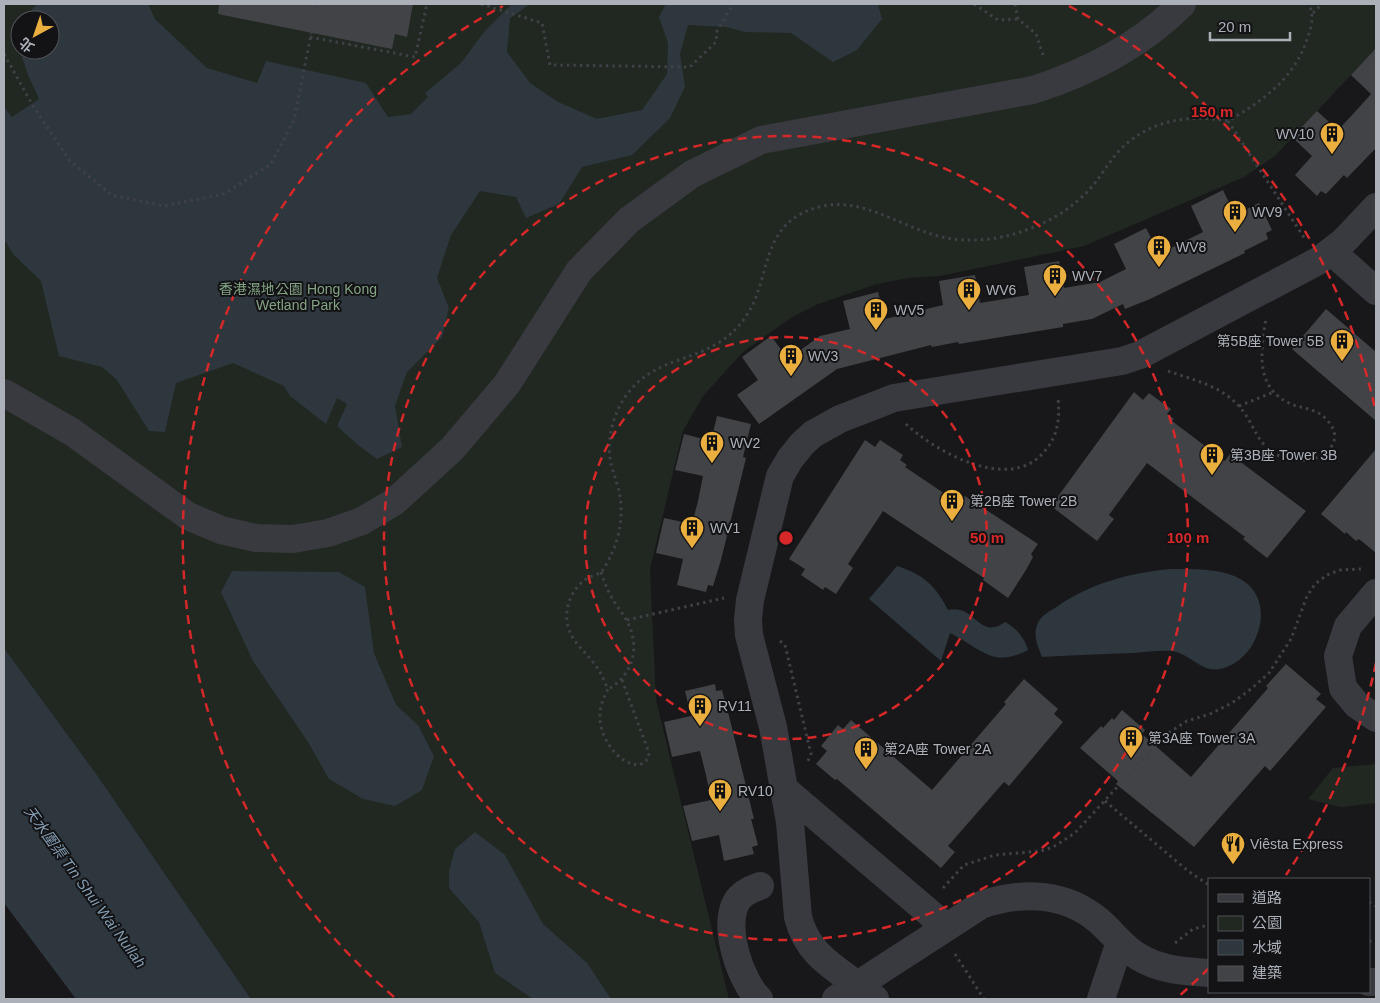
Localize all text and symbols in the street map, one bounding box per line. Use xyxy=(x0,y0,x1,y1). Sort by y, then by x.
north arrow xyxy=(10,10,60,60)
scale bar xyxy=(1210,10,1290,42)
text: 20 m xyxy=(1218,18,1251,35)
text: 北 xyxy=(16,34,37,56)
text: 150 m xyxy=(1191,103,1233,120)
building icon: WV10 xyxy=(1319,121,1345,155)
place label: WV10 xyxy=(1276,126,1314,142)
building icon: WV9 xyxy=(1222,199,1248,233)
place label: WV9 xyxy=(1252,204,1283,220)
building icon: WV8 xyxy=(1146,234,1172,268)
place label: WV8 xyxy=(1176,239,1207,255)
building icon: WV7 xyxy=(1042,263,1068,297)
place label: WV7 xyxy=(1072,268,1103,284)
building icon: WV6 xyxy=(956,277,982,311)
park label: 香港濕地公園 Hong Kong Wetland Park xyxy=(219,281,377,313)
place label: WV6 xyxy=(986,282,1017,298)
building icon: WV5 xyxy=(863,297,889,331)
place label: WV5 xyxy=(894,302,925,318)
building icon: 第5B座 Tower 5B xyxy=(1329,328,1355,362)
place label: 第5B座 Tower 5B xyxy=(1217,333,1324,349)
building icon: WV3 xyxy=(778,343,804,377)
place label: WV3 xyxy=(808,348,839,364)
building icon: WV2 xyxy=(699,430,725,464)
place label: WV2 xyxy=(730,435,761,451)
building icon: 第3B座 Tower 3B xyxy=(1199,442,1225,476)
place label: 第3B座 Tower 3B xyxy=(1230,447,1337,463)
building icon: 第2B座 Tower 2B xyxy=(939,488,965,522)
place label: 第2B座 Tower 2B xyxy=(970,493,1077,509)
building icon: WV1 xyxy=(679,515,705,549)
place label: WV1 xyxy=(710,520,741,536)
centre of rings xyxy=(777,529,795,547)
text: 50 m xyxy=(970,529,1004,546)
text: 100 m xyxy=(1167,529,1209,546)
building icon: RV11 xyxy=(687,693,713,727)
place label: RV11 xyxy=(718,698,752,714)
building icon: 第3A座 Tower 3A xyxy=(1118,725,1144,759)
place label: 第3A座 Tower 3A xyxy=(1148,730,1256,746)
building icon: 第2A座 Tower 2A xyxy=(853,736,879,770)
place label: 第2A座 Tower 2A xyxy=(884,741,992,757)
building icon: RV10 xyxy=(707,778,733,812)
place label: RV10 xyxy=(738,783,773,799)
water label: 天水圍渠 Tin Shui Wai Nullah xyxy=(21,803,150,971)
restaurant icon: Viêsta Express xyxy=(1220,831,1246,865)
place label: Viêsta Express xyxy=(1250,836,1343,852)
legend xyxy=(1208,878,1370,993)
text: 道路 xyxy=(1252,889,1282,906)
text: 公園 xyxy=(1252,914,1282,931)
text: 水域 xyxy=(1252,939,1282,956)
text: 建築 xyxy=(1252,964,1282,981)

